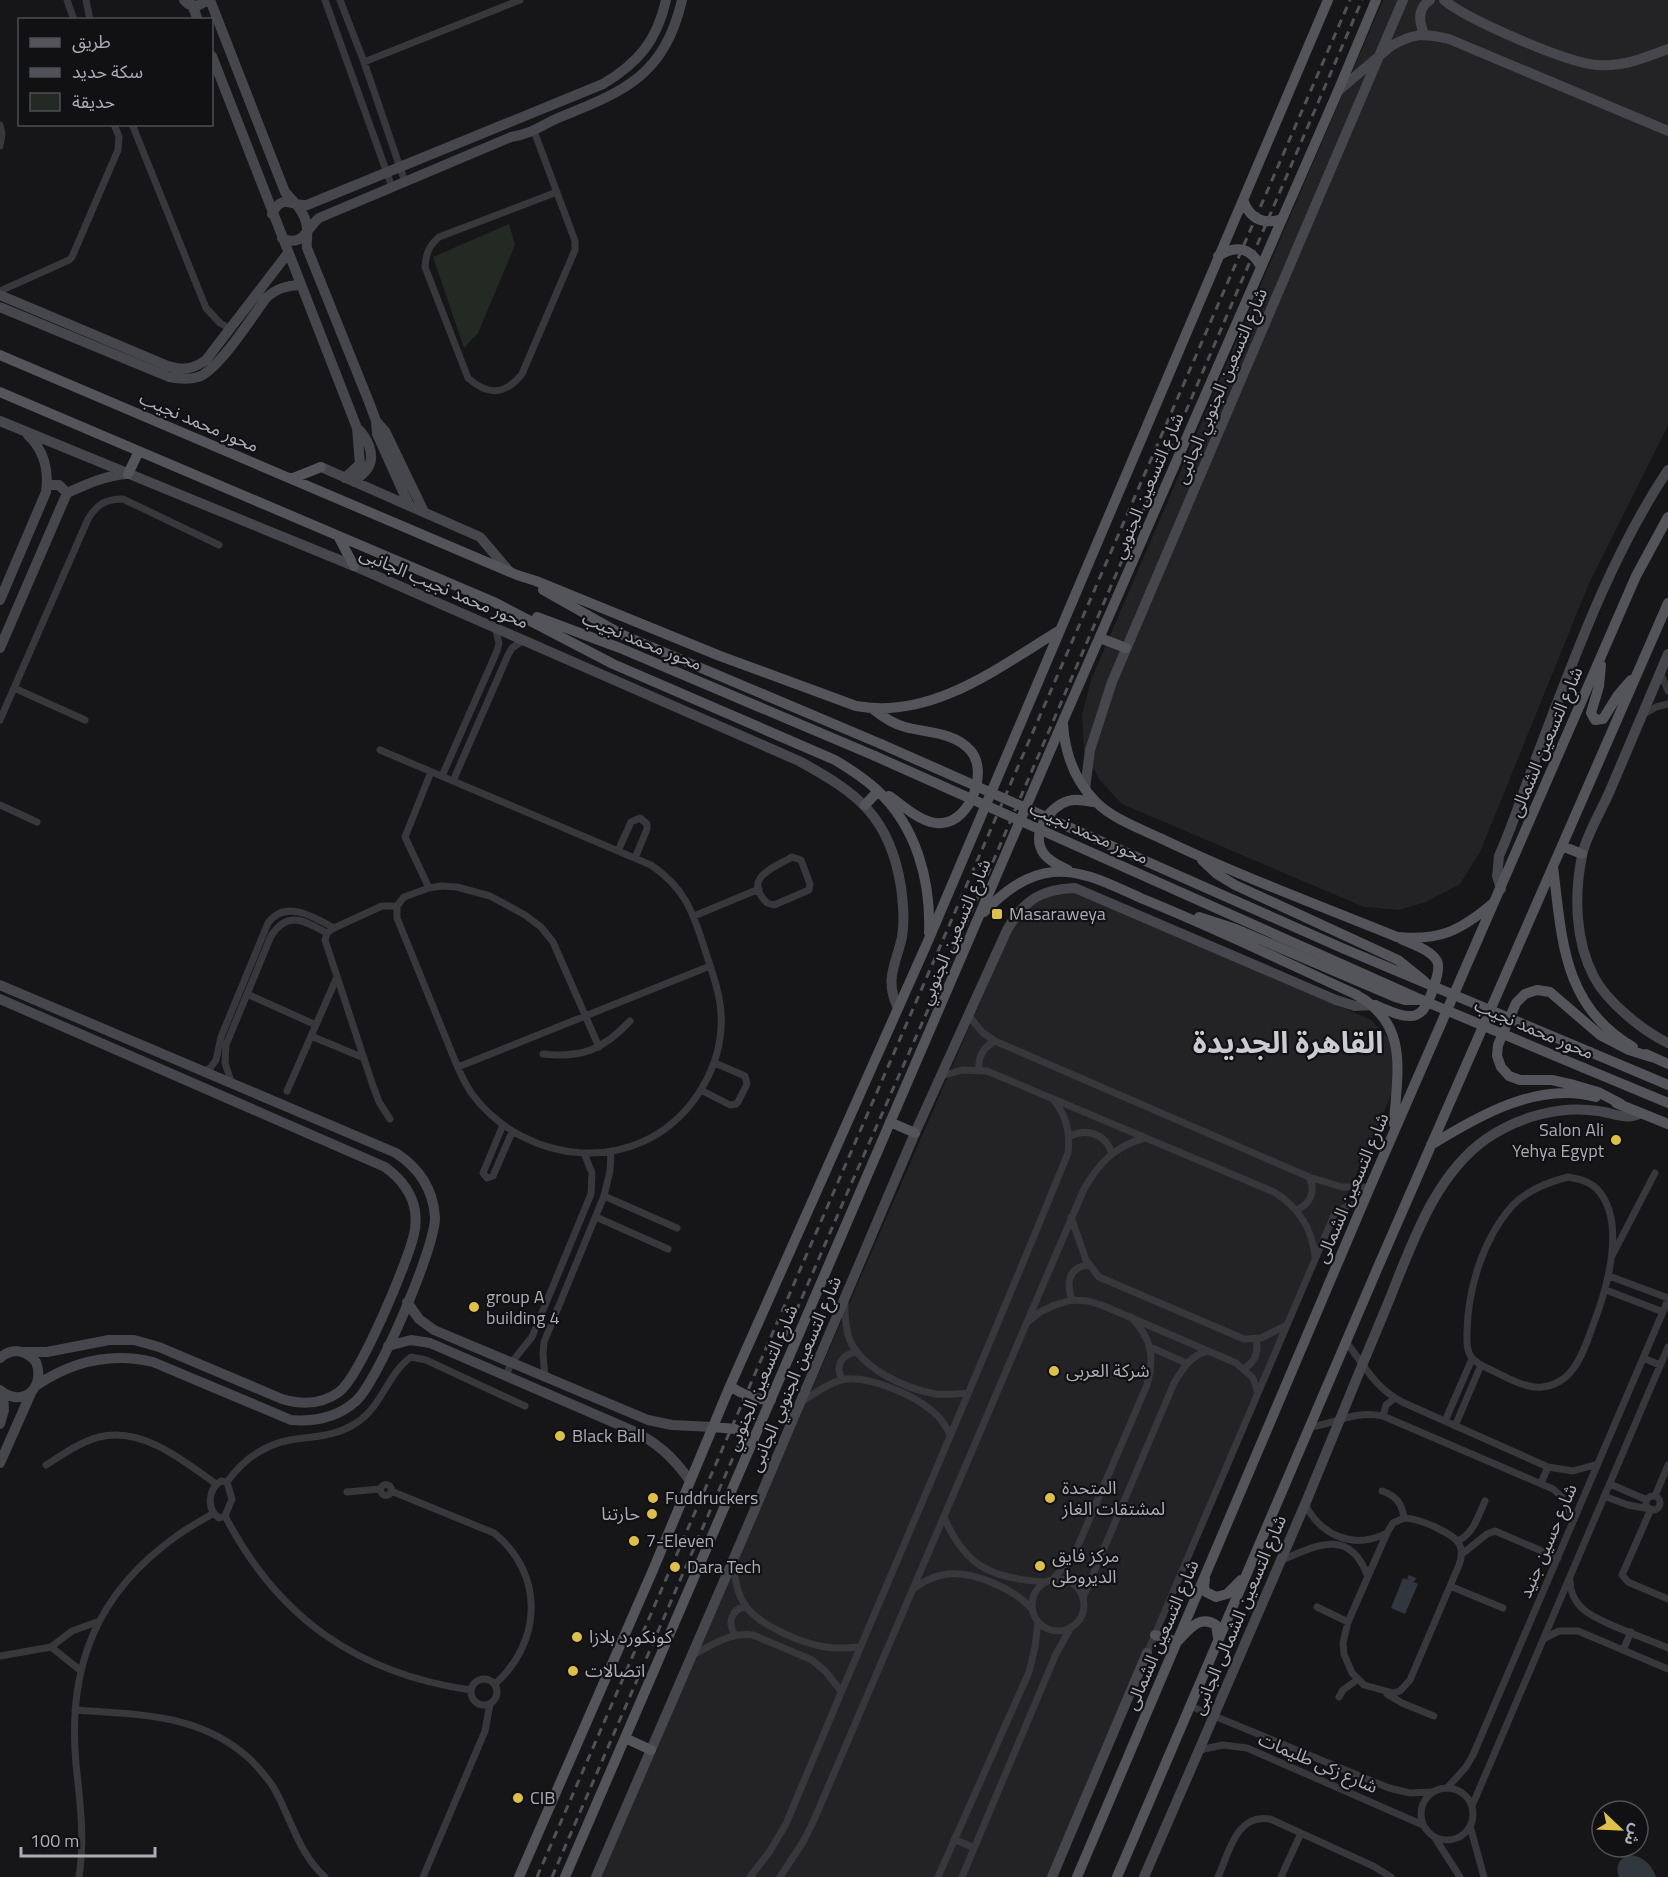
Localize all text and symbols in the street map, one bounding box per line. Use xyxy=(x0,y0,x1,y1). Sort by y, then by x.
legend xyxy=(18,18,213,126)
text: طريق xyxy=(72,28,111,55)
text: سكة حديد xyxy=(72,58,143,85)
text: حديقة xyxy=(72,88,115,115)
street label: شارع التسعين الجنوبي الجانبى xyxy=(1167,284,1275,488)
street label: محور محمد نجيب xyxy=(135,384,263,459)
street label: شارع التسعين الجنوبي xyxy=(1105,409,1191,563)
street label: محور محمد نجيب الجانبى xyxy=(355,540,533,635)
street label: محور محمد نجيب xyxy=(578,604,706,677)
street label: شارع التسعين الشمالى xyxy=(1502,662,1590,822)
street label: محور محمد نجيب xyxy=(1025,794,1153,871)
street label: شارع التسعين الجنوبي xyxy=(912,855,998,1009)
place label: Masaraweya xyxy=(1009,900,1106,927)
marker: Masaraweya xyxy=(990,907,1004,921)
street label: محور محمد نجيب xyxy=(1470,991,1598,1066)
district label: القاهرة الجديدة xyxy=(1193,1019,1383,1065)
street label: شارع التسعين الشمالى xyxy=(1308,1108,1396,1268)
place label: Salon Ali Yehya Egypt xyxy=(1512,1116,1605,1164)
marker: Salon Ali Yehya Egypt xyxy=(1609,1133,1623,1147)
street label: شارع التسعين الجنوبي الجانبى xyxy=(744,1273,846,1475)
place label: group A building 4 xyxy=(486,1283,560,1331)
marker: group A building 4 xyxy=(467,1300,481,1314)
street label: شارع التسعين الجنوبي xyxy=(722,1302,802,1454)
place label: شركة العربى xyxy=(1066,1357,1150,1384)
marker: شركة العربى xyxy=(1047,1364,1061,1378)
place label: Black Ball xyxy=(572,1422,645,1449)
marker: Black Ball xyxy=(553,1429,567,1443)
place label: المتحدة لمشتقات الغاز xyxy=(1061,1474,1165,1522)
street label: شارع حسين جنيد xyxy=(1511,1479,1585,1603)
place label: Fuddruckers xyxy=(665,1484,758,1511)
marker: Fuddruckers xyxy=(646,1491,660,1505)
marker: المتحدة لمشتقات الغاز xyxy=(1043,1491,1057,1505)
place label: حارتنا xyxy=(601,1500,640,1527)
marker: حارتنا xyxy=(645,1507,659,1521)
street label: شارع التسعين الشمالى الجانبى xyxy=(1184,1511,1294,1719)
place label: 7-Eleven xyxy=(646,1527,714,1554)
marker: 7-Eleven xyxy=(627,1534,641,1548)
place label: مركز فايق الديروطى xyxy=(1052,1542,1120,1590)
place label: Dara Tech xyxy=(687,1553,761,1580)
street label: شارع التسعين الشمالى xyxy=(1118,1555,1206,1715)
marker: مركز فايق الديروطى xyxy=(1033,1559,1047,1573)
marker: Dara Tech xyxy=(668,1560,682,1574)
place label: كونكورد بلازا xyxy=(589,1623,673,1650)
marker: كونكورد بلازا xyxy=(570,1630,584,1644)
place label: اتصالات xyxy=(585,1657,645,1684)
marker: اتصالات xyxy=(566,1664,580,1678)
street label: شارع زكى طليمات xyxy=(1254,1725,1382,1801)
place label: CIB xyxy=(530,1784,555,1811)
marker: CIB xyxy=(511,1791,525,1805)
north arrow xyxy=(1590,1799,1650,1859)
scale bar xyxy=(21,1820,154,1858)
text: ش xyxy=(1618,1820,1649,1850)
text: 100 m xyxy=(30,1827,79,1854)

